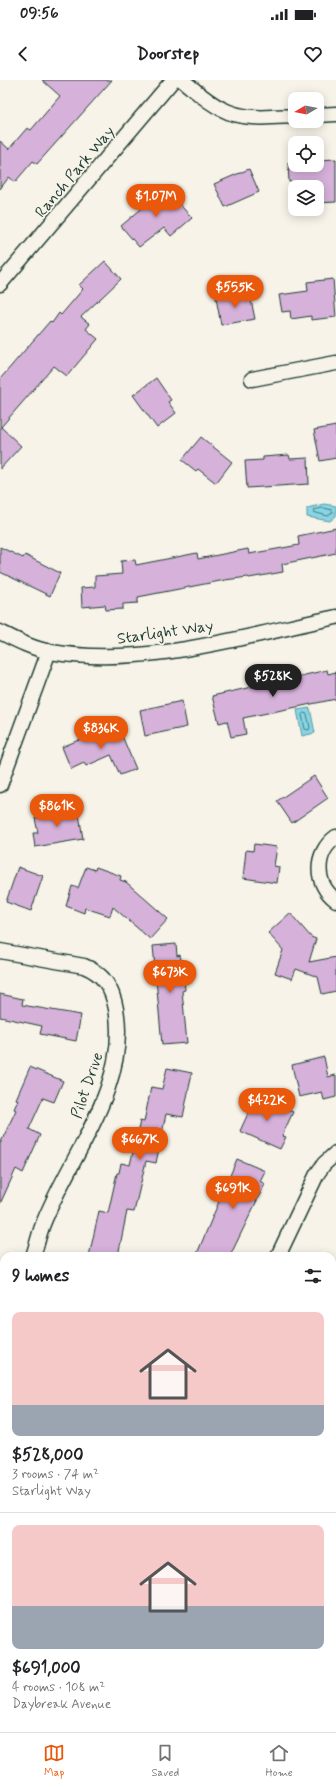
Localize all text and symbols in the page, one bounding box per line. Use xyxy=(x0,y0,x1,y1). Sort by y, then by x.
text: 09:56 xyxy=(20,4,59,24)
text: Doorstep xyxy=(137,42,199,66)
icon: back xyxy=(12,43,34,65)
icon: heart xyxy=(302,43,324,65)
north arrow xyxy=(288,92,324,128)
map controls xyxy=(288,92,324,216)
street label: Ranch Park Way xyxy=(31,122,120,222)
button: locate xyxy=(288,136,324,172)
button: layers xyxy=(288,180,324,216)
pin: $1.07M xyxy=(123,184,189,218)
text: $1.07M xyxy=(135,188,177,205)
pin: $555K xyxy=(207,275,263,309)
text: $555K xyxy=(216,279,254,296)
street label: Starlight Way xyxy=(116,615,215,650)
pin: $528K xyxy=(245,664,301,698)
text: $528K xyxy=(254,668,292,685)
pin: $836K xyxy=(73,716,129,750)
text: $836K xyxy=(83,720,119,737)
pin: $861K xyxy=(29,794,85,828)
text: $861K xyxy=(39,798,75,815)
pin: $673K xyxy=(142,960,198,994)
text: $673K xyxy=(152,964,188,981)
street label: Pilot Drive xyxy=(66,1049,109,1122)
pin: $422K xyxy=(239,1088,295,1122)
text: $422K xyxy=(247,1092,287,1109)
pin: $667K xyxy=(112,1127,168,1161)
text: $667K xyxy=(121,1131,159,1148)
pin: $691K xyxy=(205,1176,261,1210)
text: $691K xyxy=(215,1180,251,1197)
text: 9 homes xyxy=(12,1265,69,1287)
icon: filters xyxy=(302,1265,324,1287)
icon: home xyxy=(132,1338,204,1410)
text: $528,000 xyxy=(12,1444,84,1466)
text: 3 rooms · 74 m² xyxy=(12,1466,99,1483)
text: Starlight Way xyxy=(12,1483,91,1500)
icon: home xyxy=(132,1551,204,1623)
text: $691,000 xyxy=(12,1657,81,1679)
text: 4 rooms · 108 m² xyxy=(12,1679,105,1696)
text: Daybreak Avenue xyxy=(12,1696,111,1713)
tab: Map xyxy=(43,1742,65,1780)
tab: Saved xyxy=(151,1742,179,1780)
tab: Home xyxy=(266,1742,293,1780)

